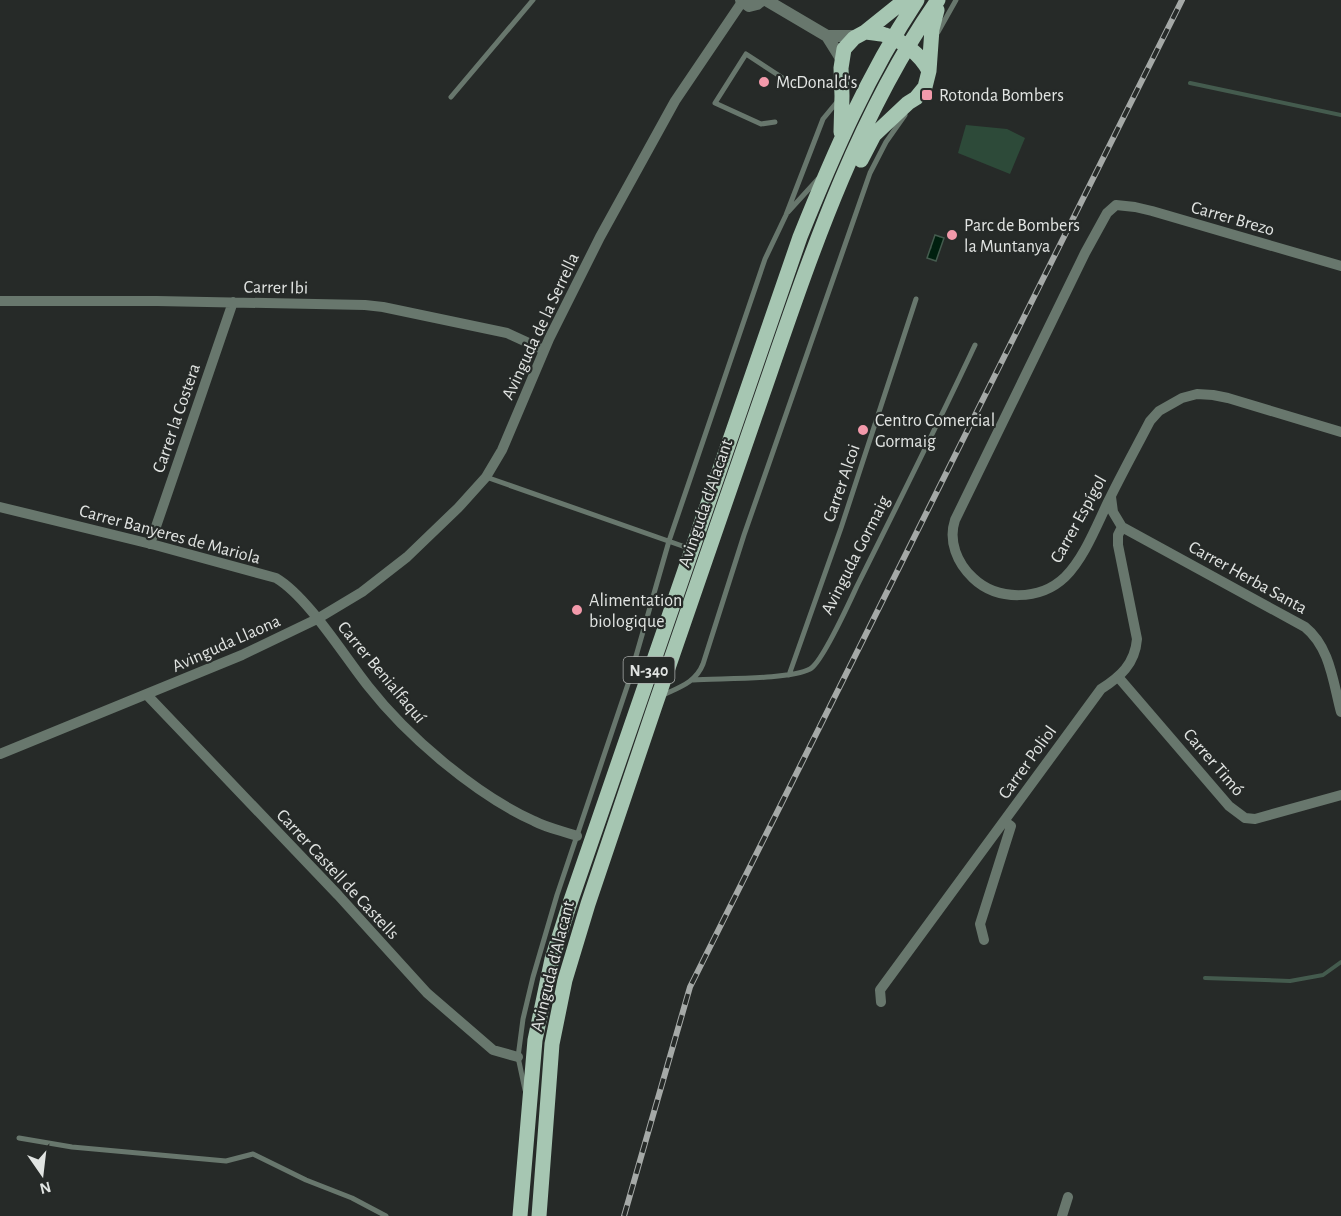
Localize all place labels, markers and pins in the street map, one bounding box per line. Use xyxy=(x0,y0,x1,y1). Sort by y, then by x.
place label: McDonald's xyxy=(776,74,858,92)
marker: McDonald's xyxy=(757,75,771,89)
place label: Rotonda Bombers xyxy=(939,87,1064,105)
marker: Rotonda Bombers xyxy=(920,88,934,102)
place label: Parc de Bombers la Muntanya xyxy=(964,217,1080,256)
marker: Parc de Bombers la Muntanya xyxy=(945,228,959,242)
place label: Centro Comercial Gormaig xyxy=(875,412,995,451)
marker: Centro Comercial Gormaig xyxy=(856,423,870,437)
place label: Alimentation biologique xyxy=(589,592,682,631)
marker: Alimentation biologique xyxy=(570,603,584,617)

